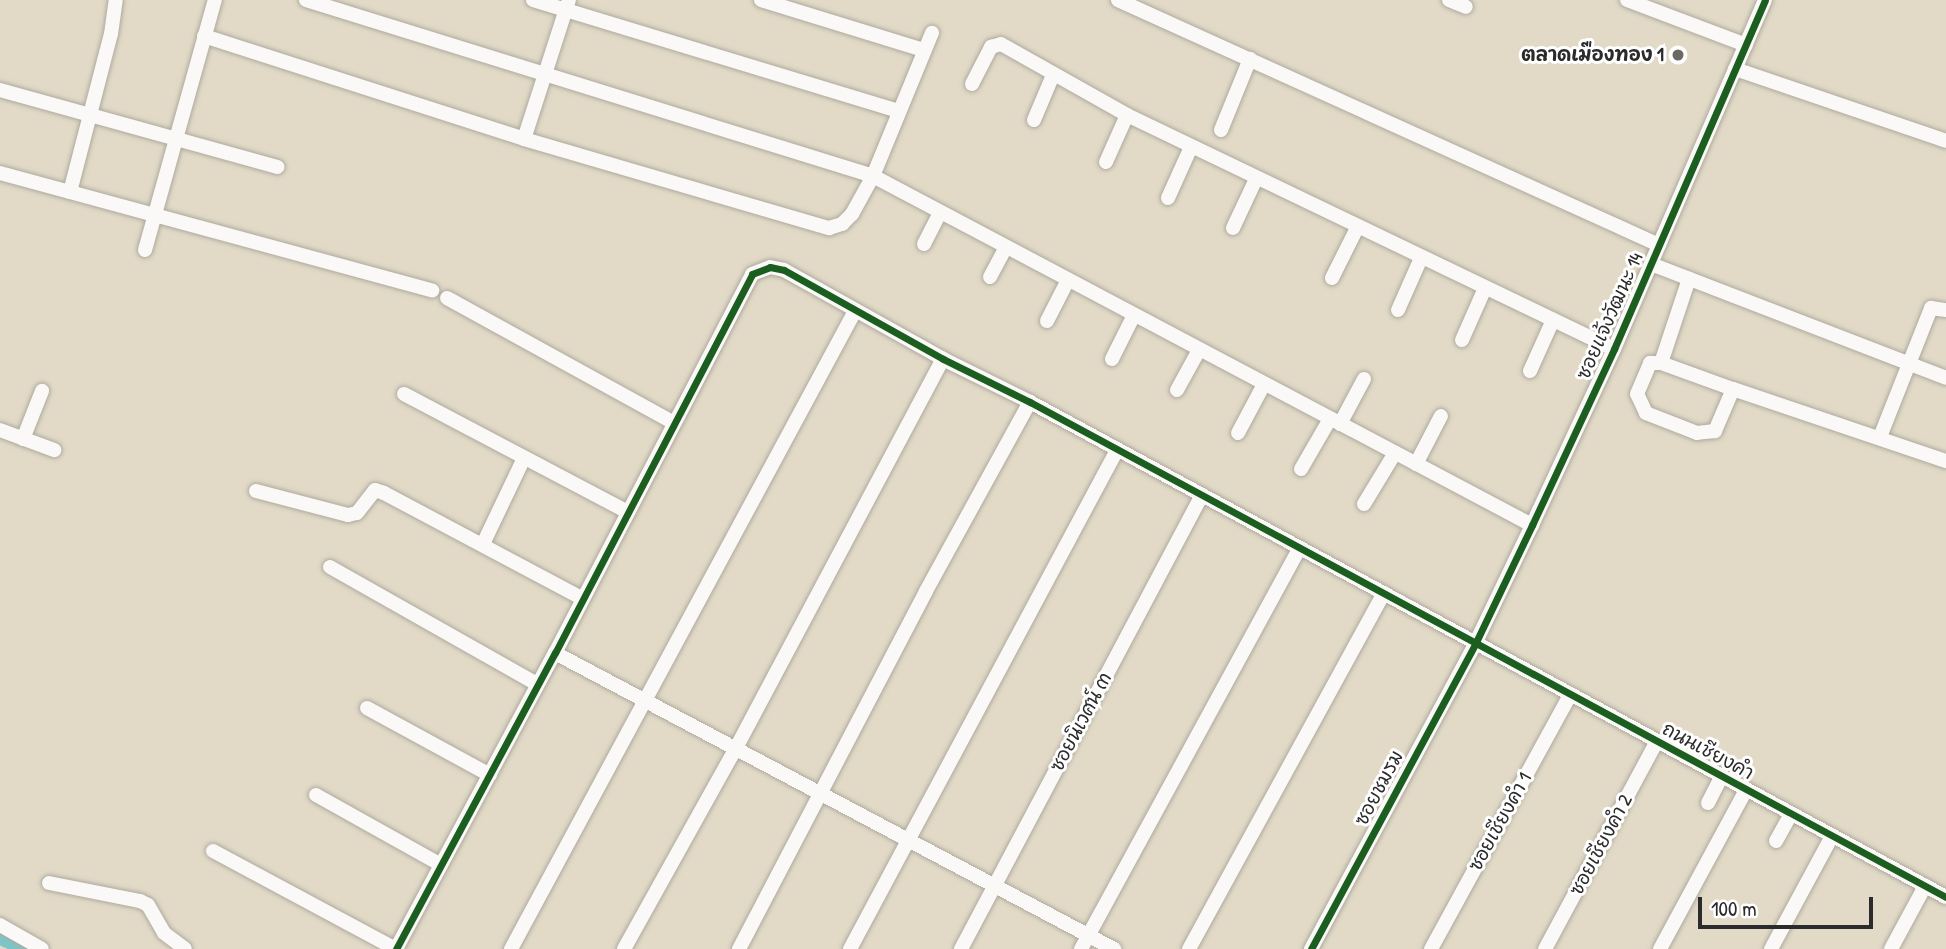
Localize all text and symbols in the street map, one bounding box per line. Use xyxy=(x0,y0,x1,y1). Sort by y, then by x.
place label: ตลาดเมืองทอง 1 xyxy=(1521,44,1664,66)
marker: ตลาดเมืองทอง 1 xyxy=(1670,47,1686,63)
street label: ซอยแจ้งวัฒนะ 14 xyxy=(1572,249,1648,383)
street label: ซอยนิเวศน์ ๓ xyxy=(1045,668,1117,776)
street label: ถนนเชียงคำ xyxy=(1658,717,1758,785)
street label: ซอยชมรม xyxy=(1350,747,1408,829)
street label: ซอยเชียงคำ 1 xyxy=(1464,769,1536,875)
street label: ซอยเชียงคำ 2 xyxy=(1565,791,1637,899)
scale bar xyxy=(1701,883,1876,927)
text: 100 m xyxy=(1711,894,1757,923)

